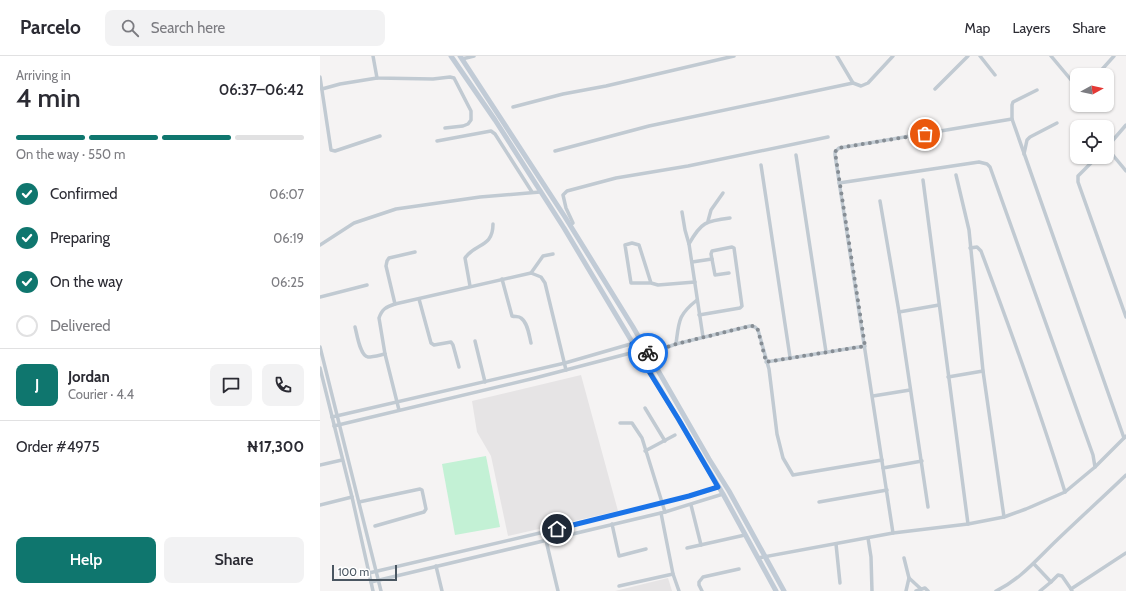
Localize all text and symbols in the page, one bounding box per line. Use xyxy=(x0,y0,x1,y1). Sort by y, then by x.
search box xyxy=(105,10,385,46)
text: Parcelo xyxy=(20,16,81,39)
icon: search xyxy=(119,17,141,39)
text: Search here xyxy=(151,19,225,37)
text: Map xyxy=(965,19,990,37)
text: Layers xyxy=(1012,19,1050,37)
text: Share xyxy=(1072,19,1106,37)
text: Arriving in xyxy=(16,67,71,83)
north arrow xyxy=(1070,68,1114,112)
map controls xyxy=(1070,68,1114,164)
text: 06:37–06:42 xyxy=(219,81,304,99)
text: 4 min xyxy=(16,82,81,114)
pin xyxy=(908,117,942,151)
button: locate xyxy=(1070,120,1114,164)
icon: bag xyxy=(914,123,936,145)
text: On the way · 550 m xyxy=(16,146,125,162)
icon: check xyxy=(16,183,38,205)
text: Confirmed xyxy=(50,185,118,203)
text: 06:07 xyxy=(269,186,304,202)
icon: check xyxy=(16,227,38,249)
text: Preparing xyxy=(50,229,110,247)
text: 06:19 xyxy=(273,230,304,246)
icon: check xyxy=(16,271,38,293)
text: On the way xyxy=(50,273,123,291)
text: 06:25 xyxy=(271,274,304,290)
text: Delivered xyxy=(50,317,111,335)
courier xyxy=(628,333,668,373)
icon: bike xyxy=(637,342,659,364)
button: chat xyxy=(210,364,252,406)
button: phone xyxy=(262,364,304,406)
text: Jordan xyxy=(68,368,110,386)
text: J xyxy=(35,376,39,394)
text: Courier · 4.4 xyxy=(68,386,134,402)
text: Order #4975 xyxy=(16,438,100,456)
text: ₦17,300 xyxy=(246,438,304,456)
pin xyxy=(540,512,574,546)
icon: home xyxy=(546,518,568,540)
button: Help xyxy=(16,537,156,583)
button: Share xyxy=(164,537,304,583)
scale bar xyxy=(332,563,397,582)
text: 100 m xyxy=(338,565,369,579)

